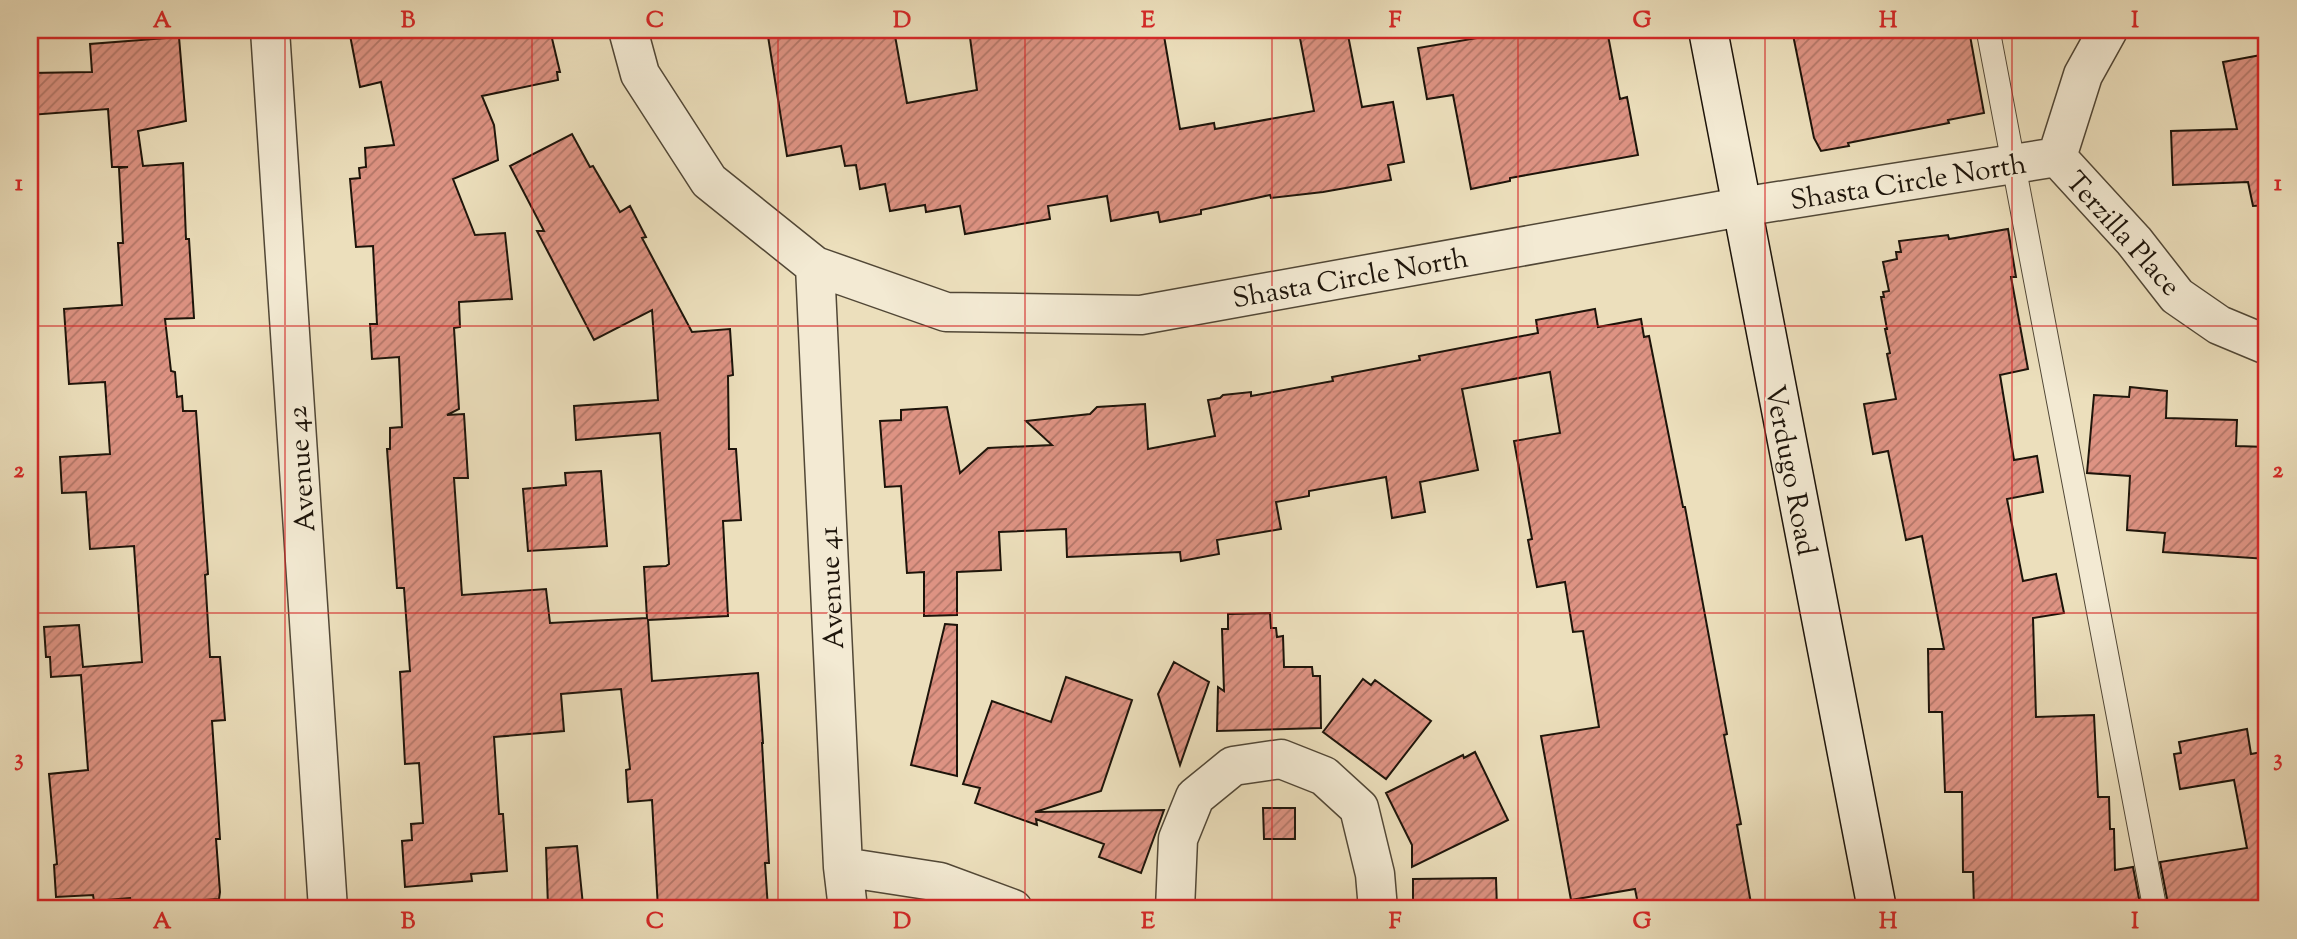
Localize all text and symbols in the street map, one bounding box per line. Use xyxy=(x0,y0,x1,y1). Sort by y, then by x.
text: A xyxy=(153,5,172,38)
text: B xyxy=(401,5,416,38)
text: C xyxy=(646,5,664,38)
text: D xyxy=(893,5,911,38)
text: E xyxy=(1141,5,1155,38)
text: F xyxy=(1389,5,1402,38)
text: G xyxy=(1633,5,1652,38)
text: H xyxy=(1879,5,1898,38)
text: I xyxy=(2131,5,2139,38)
street label: Shasta Circle North xyxy=(1787,146,2030,222)
street label: Terzilla Place xyxy=(2055,164,2189,306)
text: 1 xyxy=(15,168,23,201)
text: 1 xyxy=(2274,168,2282,201)
street label: Shasta Circle North xyxy=(1229,240,1472,320)
street label: Verdugo Road xyxy=(1753,382,1825,559)
street label: Avenue 42 xyxy=(279,404,327,533)
text: 2 xyxy=(14,455,25,488)
text: 2 xyxy=(2273,455,2284,488)
street label: Avenue 41 xyxy=(810,525,856,650)
text: 3 xyxy=(14,743,24,776)
text: 3 xyxy=(2273,743,2283,776)
text: A xyxy=(153,906,172,939)
text: B xyxy=(401,906,416,939)
text: C xyxy=(646,906,664,939)
text: D xyxy=(893,906,911,939)
text: E xyxy=(1141,906,1155,939)
text: F xyxy=(1389,906,1402,939)
text: G xyxy=(1633,906,1652,939)
text: H xyxy=(1879,906,1898,939)
text: I xyxy=(2131,906,2139,939)

